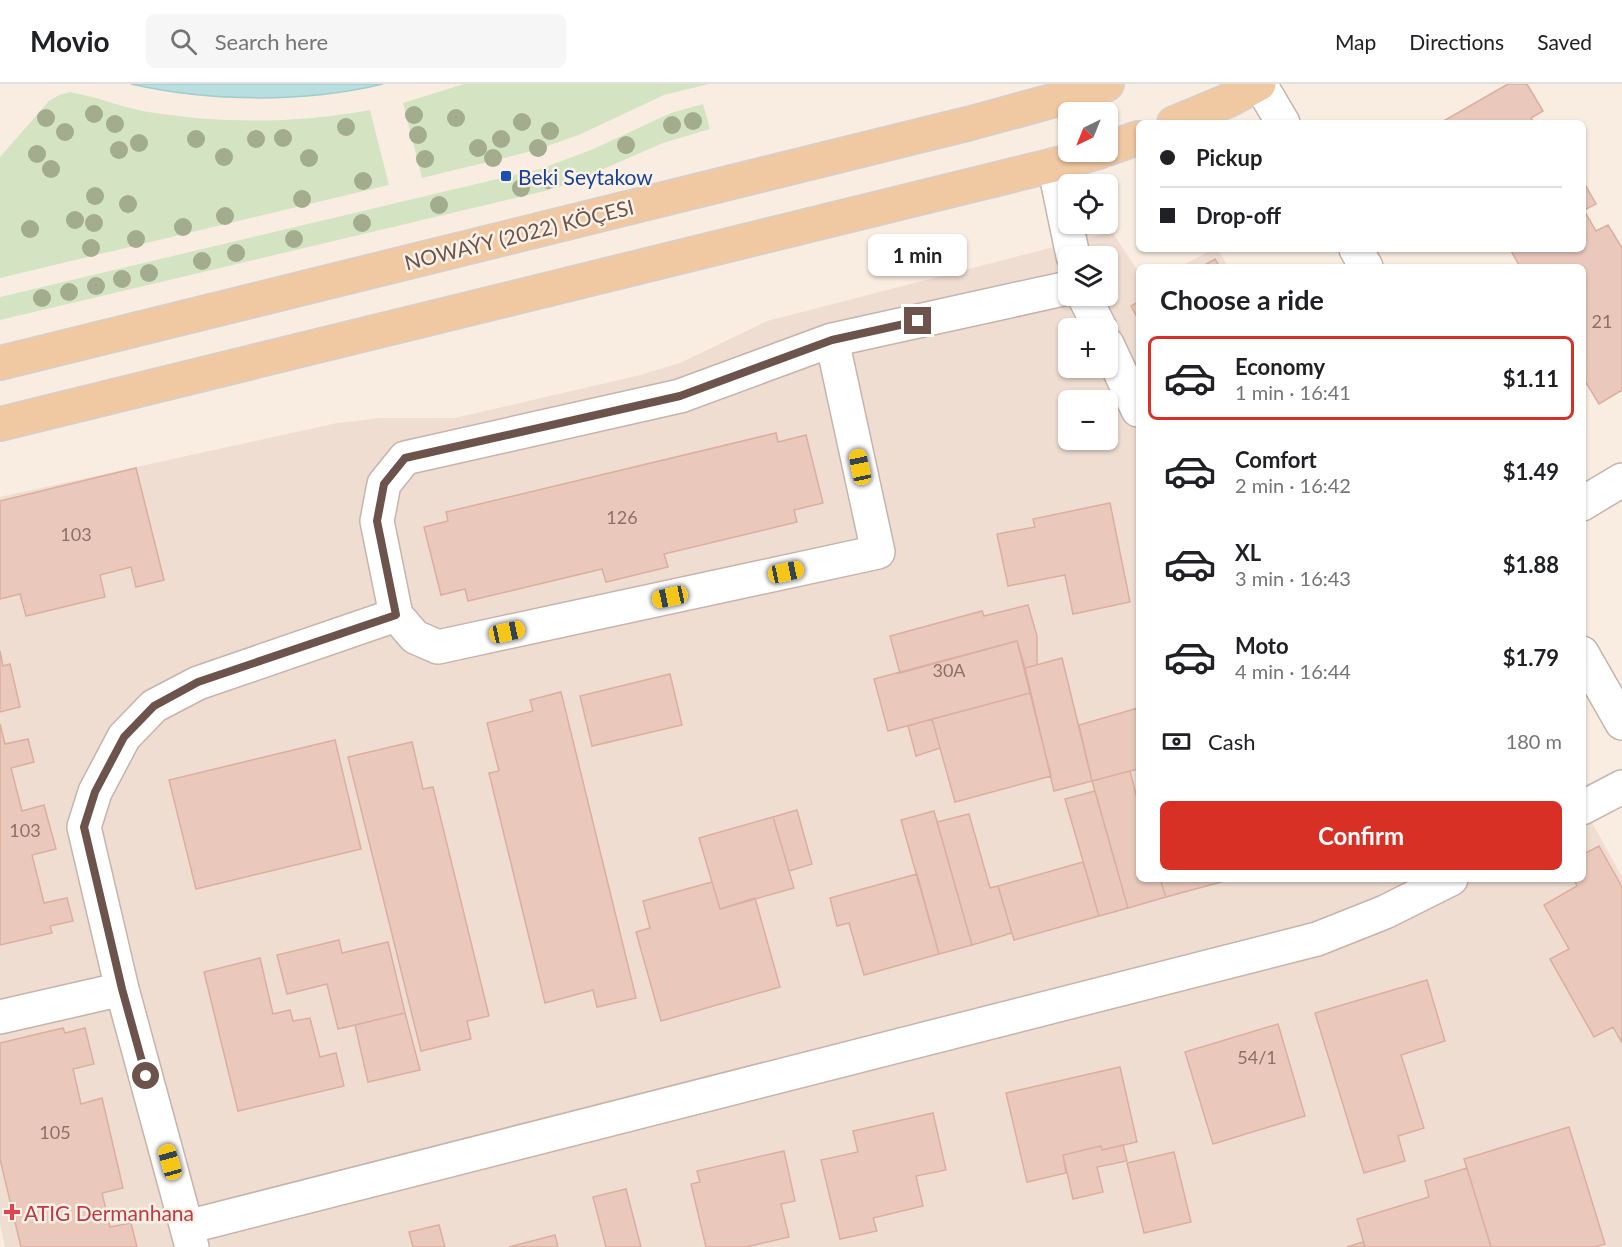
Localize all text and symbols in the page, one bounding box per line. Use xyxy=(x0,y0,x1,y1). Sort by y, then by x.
search box xyxy=(146,14,566,68)
text: Movio xyxy=(30,24,110,58)
icon: search xyxy=(167,25,200,58)
text: Search here xyxy=(215,28,328,55)
text: Map xyxy=(1335,29,1376,54)
text: Directions xyxy=(1409,29,1504,54)
text: Saved xyxy=(1537,29,1592,54)
north arrow xyxy=(1058,102,1118,162)
map controls xyxy=(1058,102,1118,450)
text: Pickup xyxy=(1196,144,1262,171)
place label: Beki Seytakow xyxy=(518,164,653,189)
marker: Beki Seytakow xyxy=(499,169,513,183)
button: locate xyxy=(1058,174,1118,234)
street label: NOWAÝY (2022) KÖÇESI xyxy=(402,193,636,275)
text: Drop-off xyxy=(1196,202,1281,229)
callout: 1 min xyxy=(868,234,968,276)
text: 1 min xyxy=(893,243,942,267)
button: layers xyxy=(1058,246,1118,306)
text: Choose a ride xyxy=(1160,283,1324,316)
route end xyxy=(904,307,931,334)
house number: 21 xyxy=(1592,310,1612,332)
button: + xyxy=(1058,318,1118,378)
icon: car xyxy=(1163,351,1217,405)
text: Economy xyxy=(1235,353,1325,380)
text: $1.11 xyxy=(1503,365,1559,392)
text: 1 min · 16:41 xyxy=(1235,380,1351,404)
button: − xyxy=(1058,390,1118,450)
icon: car xyxy=(1163,444,1217,498)
text: Comfort xyxy=(1235,446,1317,473)
car xyxy=(847,448,873,486)
text: $1.49 xyxy=(1503,458,1559,485)
text: 2 min · 16:42 xyxy=(1235,473,1351,497)
house number: 126 xyxy=(606,506,638,528)
house number: 103 xyxy=(60,523,92,545)
icon: car xyxy=(1163,537,1217,591)
text: XL xyxy=(1235,539,1261,566)
text: $1.88 xyxy=(1503,551,1559,578)
car xyxy=(767,559,805,585)
text: 3 min · 16:43 xyxy=(1235,566,1351,590)
car xyxy=(651,584,689,610)
car xyxy=(488,619,526,645)
icon: car xyxy=(1163,630,1217,684)
text: Moto xyxy=(1235,632,1289,659)
text: $1.79 xyxy=(1503,644,1559,671)
house number: 30A xyxy=(932,659,966,681)
text: 4 min · 16:44 xyxy=(1235,659,1351,683)
icon: cash xyxy=(1160,725,1193,758)
text: Cash xyxy=(1208,728,1255,755)
text: 180 m xyxy=(1506,729,1562,753)
button: Confirm xyxy=(1160,801,1562,870)
house number: 103 xyxy=(9,819,41,841)
house number: 54/1 xyxy=(1237,1046,1277,1068)
route start xyxy=(132,1062,159,1089)
house number: 105 xyxy=(39,1121,71,1143)
car xyxy=(156,1142,184,1182)
place label: ATIG Dermanhana xyxy=(24,1200,194,1225)
marker: ATIG Dermanhana xyxy=(5,1205,19,1219)

